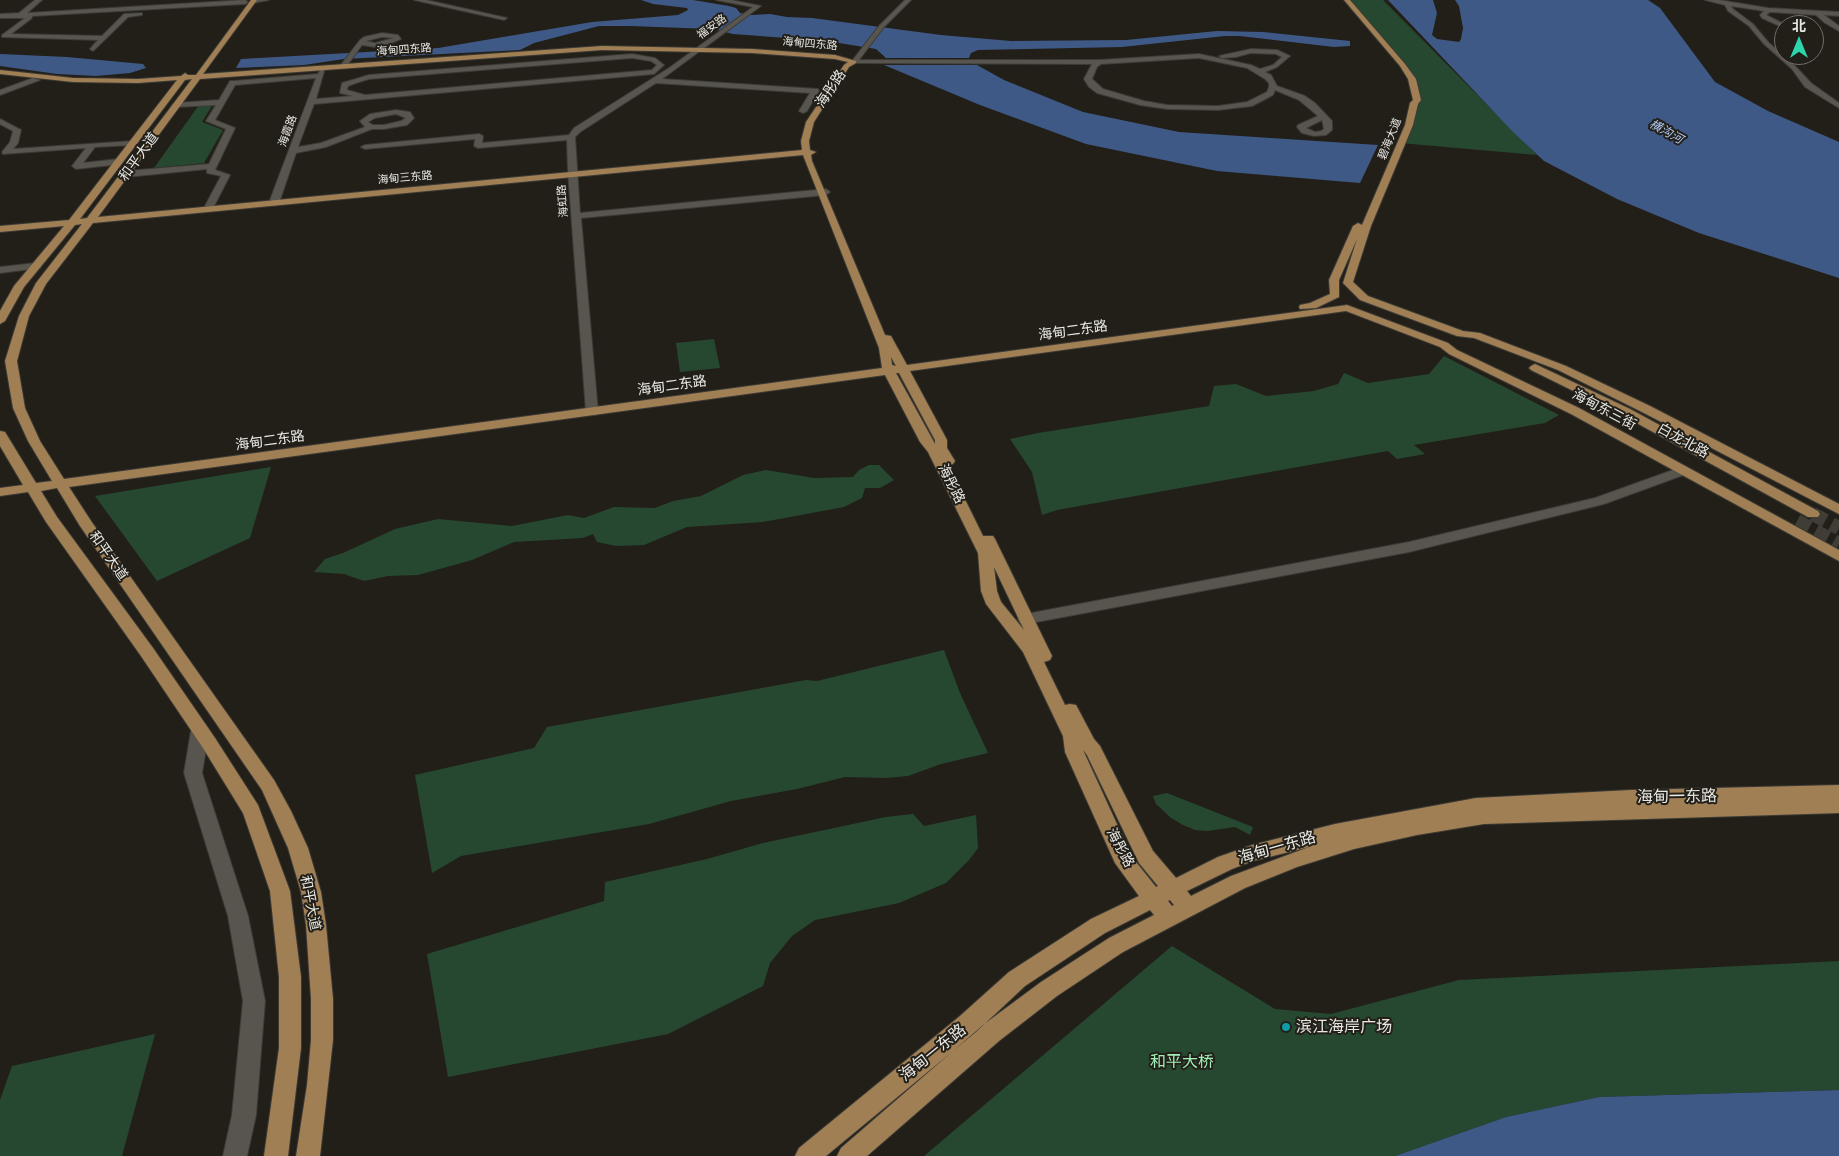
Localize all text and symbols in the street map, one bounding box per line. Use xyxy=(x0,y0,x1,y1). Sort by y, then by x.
street label: 福安路 xyxy=(695,12,729,42)
north arrow xyxy=(1774,15,1824,65)
text: 北 xyxy=(1792,17,1806,35)
street label: 海甸四东路 xyxy=(782,35,838,53)
street label: 海甸四东路 xyxy=(376,41,432,59)
street label: 海彤路 xyxy=(812,67,850,111)
street label: 海霞路 xyxy=(276,113,300,149)
street label: 碧海大道 xyxy=(1376,116,1404,162)
water label: 横沟河 xyxy=(1647,117,1685,147)
street label: 和平大道 xyxy=(116,129,162,185)
street label: 海甸三东路 xyxy=(377,169,433,187)
street label: 海虹路 xyxy=(555,184,571,218)
street label: 海甸二东路 xyxy=(1037,318,1109,344)
street label: 海甸二东路 xyxy=(636,373,708,399)
street label: 海甸东三街 xyxy=(1569,386,1639,434)
street label: 白龙北路 xyxy=(1654,420,1712,462)
street label: 海甸二东路 xyxy=(234,428,306,454)
street label: 海彤路 xyxy=(934,461,968,507)
street label: 和平大道 xyxy=(85,528,131,584)
street label: 海甸一东路 xyxy=(1637,787,1717,807)
street label: 海彤路 xyxy=(1103,826,1137,870)
street label: 海甸一东路 xyxy=(1236,828,1318,868)
street label: 和平大道 xyxy=(296,874,324,932)
place label: 滨江海岸广场 xyxy=(1296,1017,1392,1037)
street label: 海甸一东路 xyxy=(896,1020,970,1086)
marker: 滨江海岸广场 xyxy=(1280,1021,1292,1033)
park label: 和平大桥 xyxy=(1150,1052,1214,1072)

